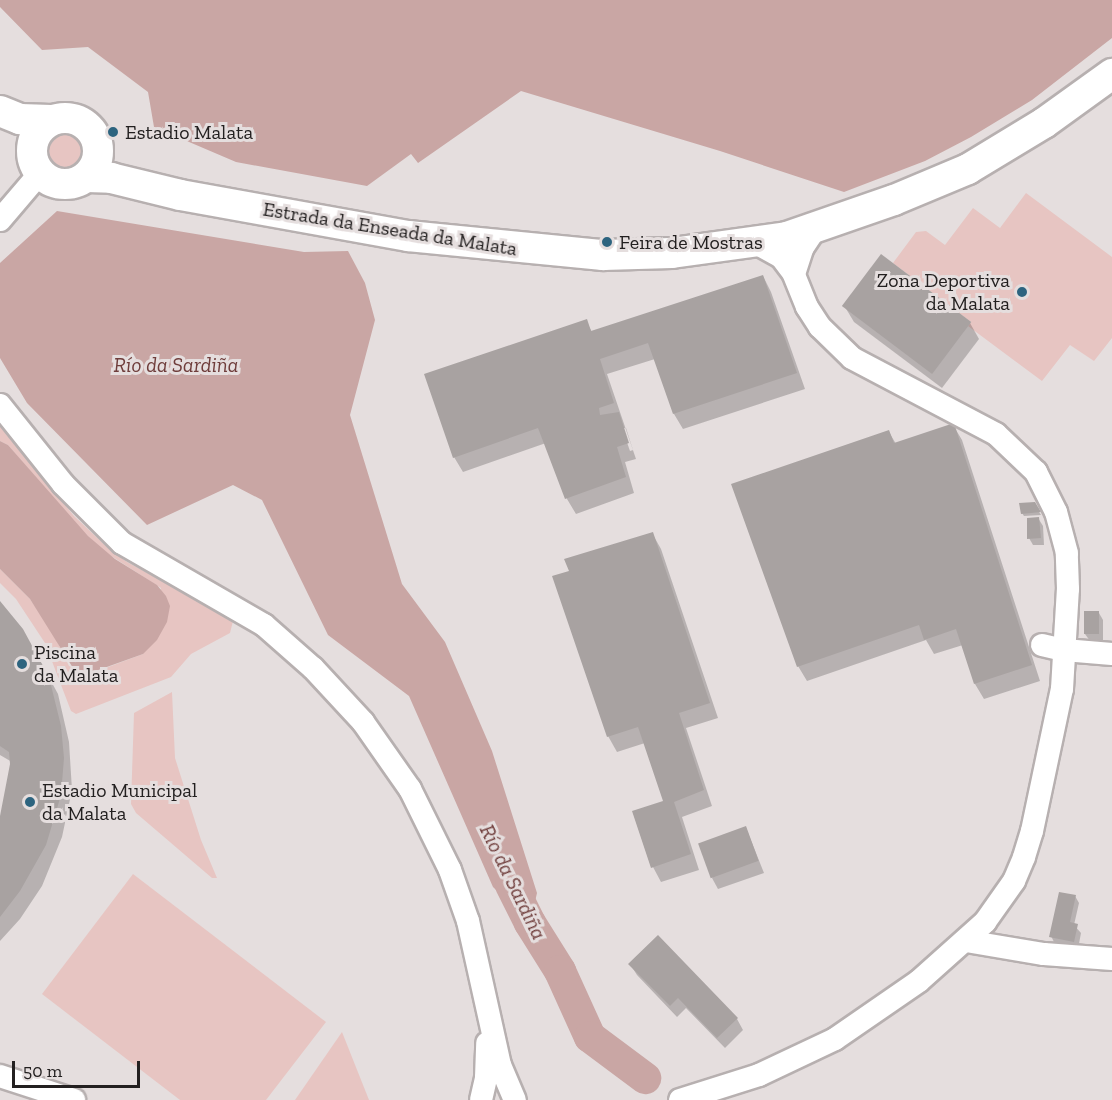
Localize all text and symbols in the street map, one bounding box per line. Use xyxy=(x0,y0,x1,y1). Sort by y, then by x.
place label: Estadio Malata xyxy=(125,120,253,144)
marker: Estadio Malata xyxy=(106,125,120,139)
street label: Estrada da Enseada da Malata xyxy=(261,197,519,261)
place label: Feira de Mostras xyxy=(619,230,763,254)
marker: Feira de Mostras xyxy=(600,235,614,249)
place label: Zona Deportiva da Malata xyxy=(877,268,1010,315)
marker: Zona Deportiva da Malata xyxy=(1015,285,1029,299)
water label: Río da Sardiña xyxy=(114,352,238,378)
place label: Piscina da Malata xyxy=(34,640,118,687)
marker: Piscina da Malata xyxy=(15,657,29,671)
place label: Estadio Municipal da Malata xyxy=(42,778,197,825)
marker: Estadio Municipal da Malata xyxy=(23,795,37,809)
water label: Río da Sardiña xyxy=(474,820,552,944)
scale bar xyxy=(15,1049,142,1087)
text: 50 m xyxy=(23,1060,62,1082)

